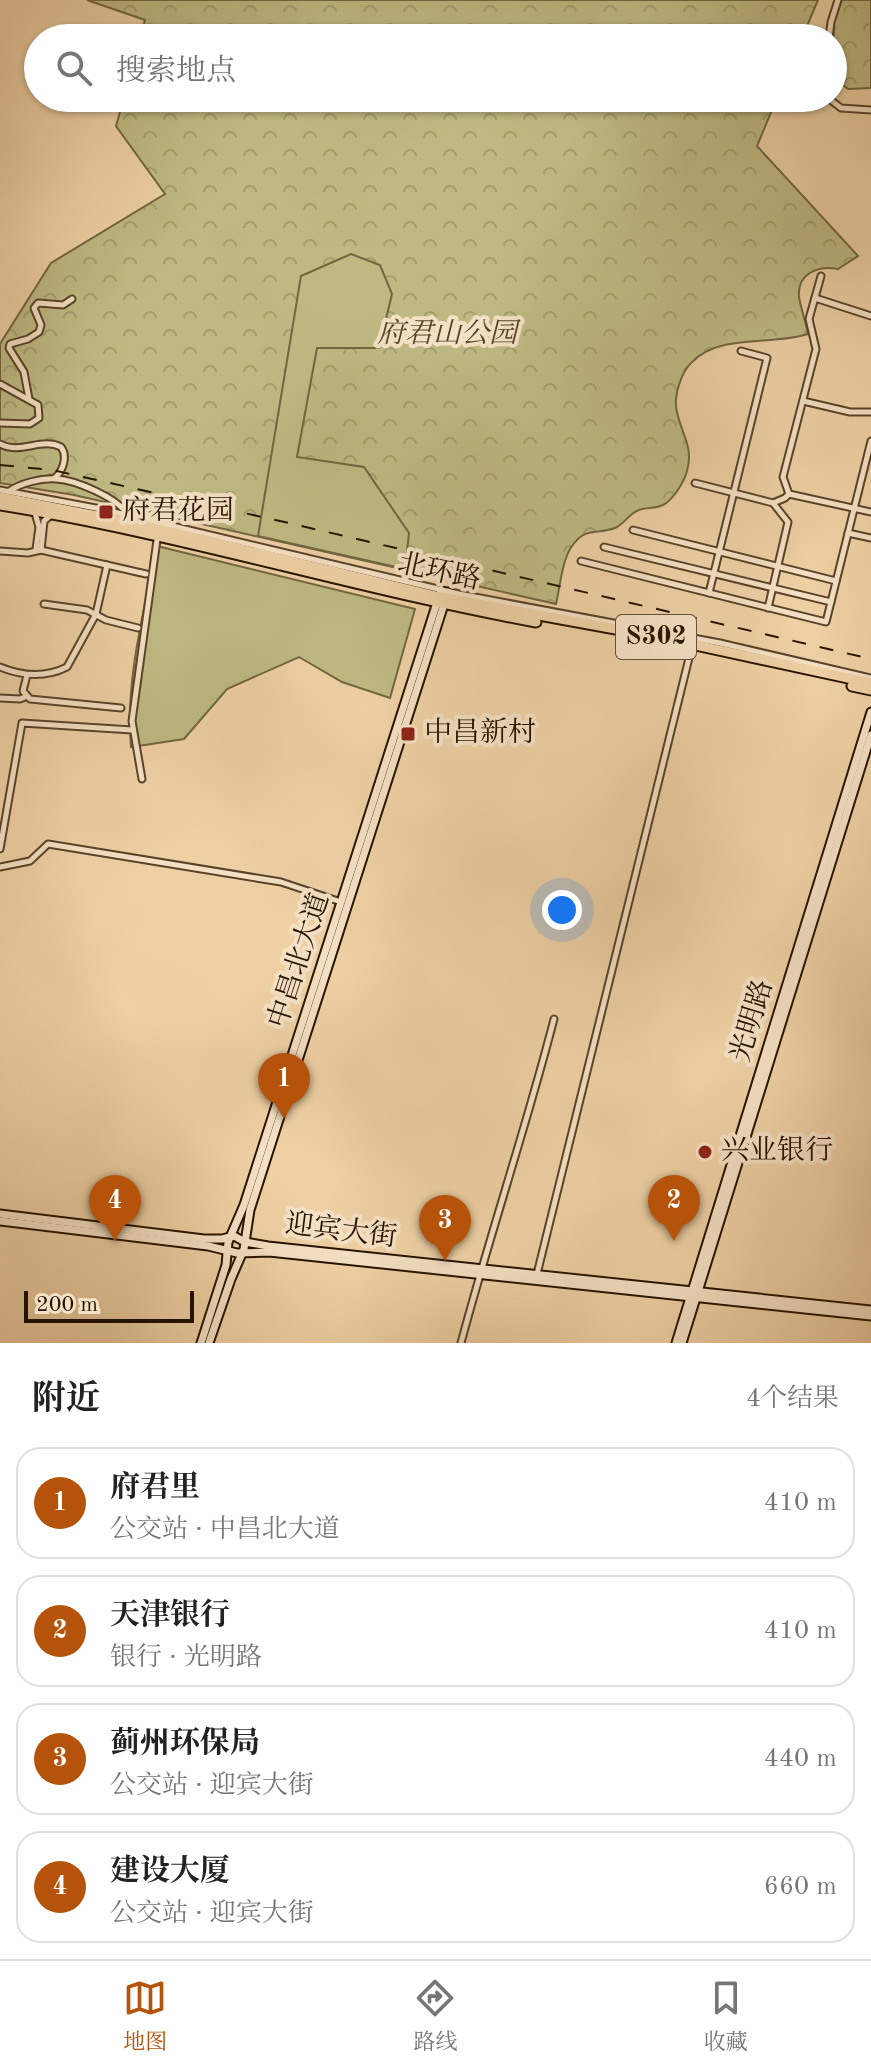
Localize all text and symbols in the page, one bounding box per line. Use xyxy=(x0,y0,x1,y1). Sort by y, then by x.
search box xyxy=(24,24,847,112)
icon: search xyxy=(52,46,96,90)
text: 搜索地点 xyxy=(116,57,236,87)
park label: 府君山公园 xyxy=(377,318,521,349)
place label: 府君花园 xyxy=(122,495,234,526)
marker: 府君花园 xyxy=(97,503,115,521)
street label: 北环路 xyxy=(395,548,484,595)
road number: S302 xyxy=(616,615,696,659)
place label: 中昌新村 xyxy=(424,717,536,748)
marker: 中昌新村 xyxy=(399,725,417,743)
street label: 中昌北大道 xyxy=(262,889,335,1032)
your location xyxy=(542,890,582,930)
street label: 光明路 xyxy=(724,976,779,1065)
pin: 1 xyxy=(258,1053,310,1119)
place label: 兴业银行 xyxy=(721,1135,833,1166)
marker: 兴业银行 xyxy=(696,1143,714,1161)
pin: 4 xyxy=(89,1175,141,1241)
pin: 2 xyxy=(648,1175,700,1241)
pin: 3 xyxy=(419,1195,471,1261)
street label: 迎宾大街 xyxy=(284,1208,399,1253)
scale bar xyxy=(24,1287,194,1323)
text: 200 m xyxy=(36,1294,98,1316)
text: 附近 xyxy=(32,1383,100,1417)
text: 4个结果 xyxy=(746,1386,839,1412)
text: 府君里 xyxy=(110,1473,200,1503)
text: 1 xyxy=(52,1490,68,1516)
text: 410 m xyxy=(764,1490,837,1516)
text: 公交站 · 中昌北大道 xyxy=(110,1517,340,1543)
text: 天津银行 xyxy=(110,1601,230,1631)
text: 2 xyxy=(52,1618,68,1644)
text: 410 m xyxy=(764,1618,837,1644)
text: 银行 · 光明路 xyxy=(110,1645,262,1671)
text: 蓟州环保局 xyxy=(110,1729,260,1759)
text: 3 xyxy=(52,1746,68,1772)
text: 440 m xyxy=(764,1746,837,1772)
text: 公交站 · 迎宾大街 xyxy=(110,1773,314,1799)
text: 建设大厦 xyxy=(110,1857,230,1887)
text: 4 xyxy=(52,1874,68,1900)
text: 660 m xyxy=(764,1874,837,1900)
text: 公交站 · 迎宾大街 xyxy=(110,1901,314,1927)
tab: 地图 xyxy=(123,1976,167,2057)
tab: 路线 xyxy=(413,1976,458,2057)
tab: 收藏 xyxy=(704,1976,748,2057)

